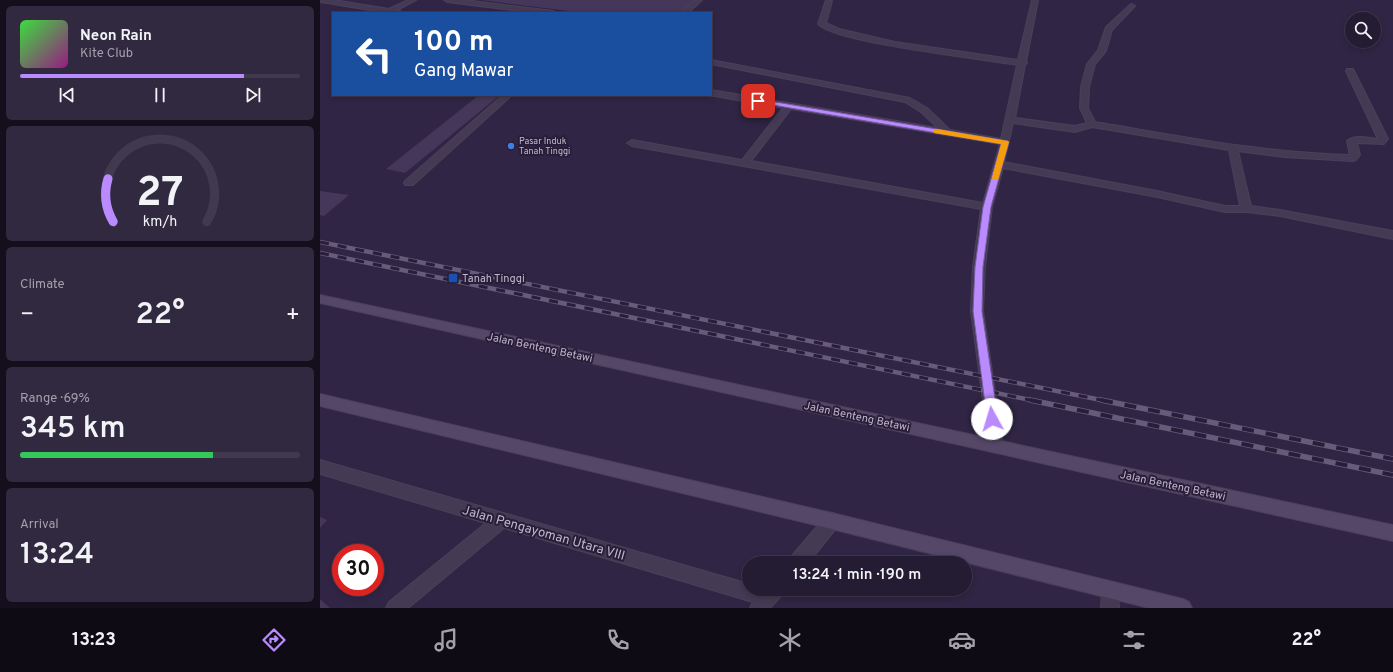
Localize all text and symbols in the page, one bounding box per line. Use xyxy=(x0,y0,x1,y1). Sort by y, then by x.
map controls xyxy=(1345,12,1381,48)
button: search xyxy=(1345,12,1381,48)
text: 100 m xyxy=(414,25,494,61)
text: Neon Rain xyxy=(80,27,152,46)
icon: left xyxy=(348,28,400,80)
text: Kite Club xyxy=(80,46,133,62)
text: Gang Mawar xyxy=(414,60,513,83)
icon: previous xyxy=(56,84,78,106)
icon: pause xyxy=(149,84,171,106)
icon: next xyxy=(242,84,264,106)
pin xyxy=(741,84,775,118)
icon: arrive xyxy=(747,90,769,112)
place label: Pasar Induk Tanah Tinggi xyxy=(519,136,570,157)
marker: Pasar Induk Tanah Tinggi xyxy=(506,141,516,151)
text: 27 xyxy=(136,167,184,220)
text: km/h xyxy=(143,212,177,230)
marker: Tanah Tinggi xyxy=(447,272,459,284)
place label: Tanah Tinggi xyxy=(462,272,525,286)
text: Climate xyxy=(20,277,65,293)
text: 22° xyxy=(135,297,185,334)
text: − xyxy=(20,302,34,329)
text: + xyxy=(286,302,300,329)
street label: Jalan Benteng Betawi xyxy=(486,330,594,366)
text: Range · 69% xyxy=(20,391,90,407)
position arrow xyxy=(971,398,1013,440)
street label: Jalan Benteng Betawi xyxy=(803,399,911,435)
text: 345 km xyxy=(20,411,125,448)
street label: Jalan Benteng Betawi xyxy=(1119,468,1227,504)
street label: Jalan Pengayoman Utara VIII xyxy=(460,503,627,565)
text: Arrival xyxy=(20,517,59,533)
text: 13:24 xyxy=(20,537,94,574)
speed limit sign: 30 xyxy=(332,544,384,596)
text: 13:24 · 1 min · 190 m xyxy=(793,566,921,585)
icon: directions xyxy=(260,626,288,654)
icon: music xyxy=(432,626,460,654)
icon: phone xyxy=(604,626,632,654)
icon: climate xyxy=(776,626,804,654)
icon: car xyxy=(948,626,976,654)
icon: filters xyxy=(1120,626,1148,654)
text: 13:23 xyxy=(72,629,116,652)
text: 22° xyxy=(1291,629,1321,652)

